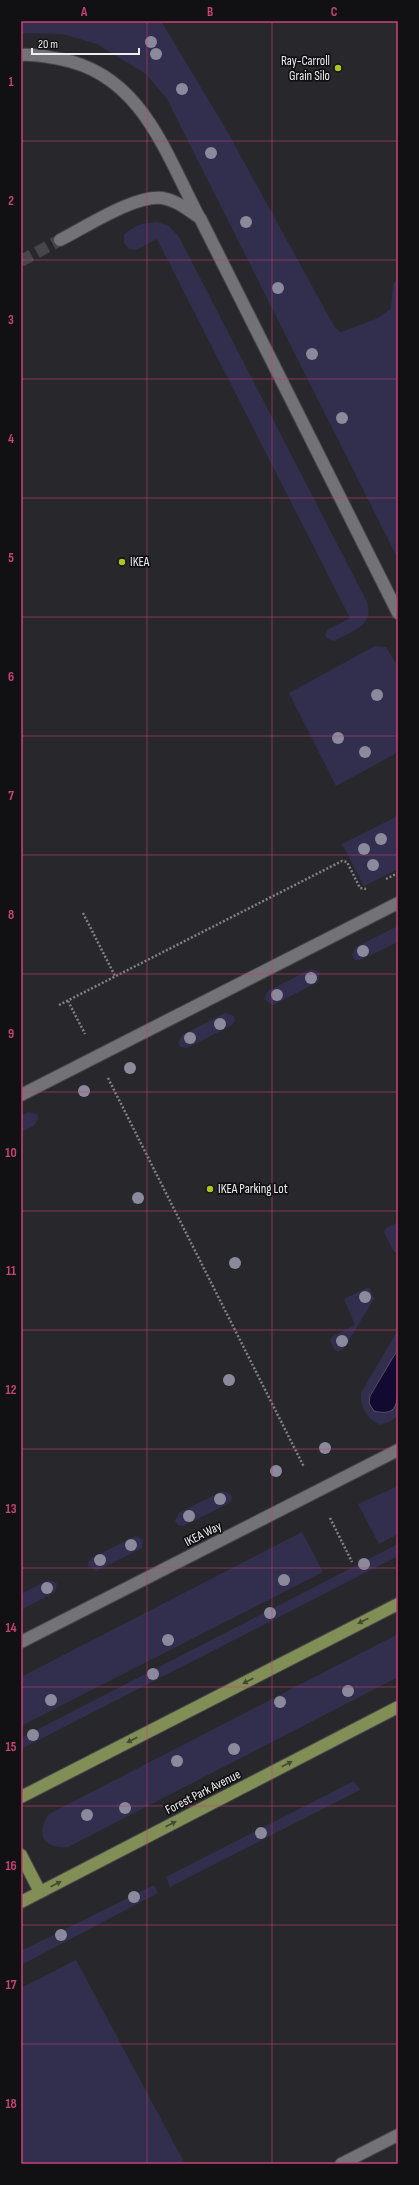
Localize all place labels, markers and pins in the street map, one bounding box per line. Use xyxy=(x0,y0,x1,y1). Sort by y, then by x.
place label: Ray-Carroll Grain Silo xyxy=(281,53,330,84)
marker: Ray-Carroll Grain Silo xyxy=(333,63,343,73)
place label: IKEA xyxy=(130,554,150,570)
marker: IKEA xyxy=(117,557,127,567)
place label: IKEA Parking Lot xyxy=(218,1181,288,1197)
marker: IKEA Parking Lot xyxy=(205,1184,215,1194)

